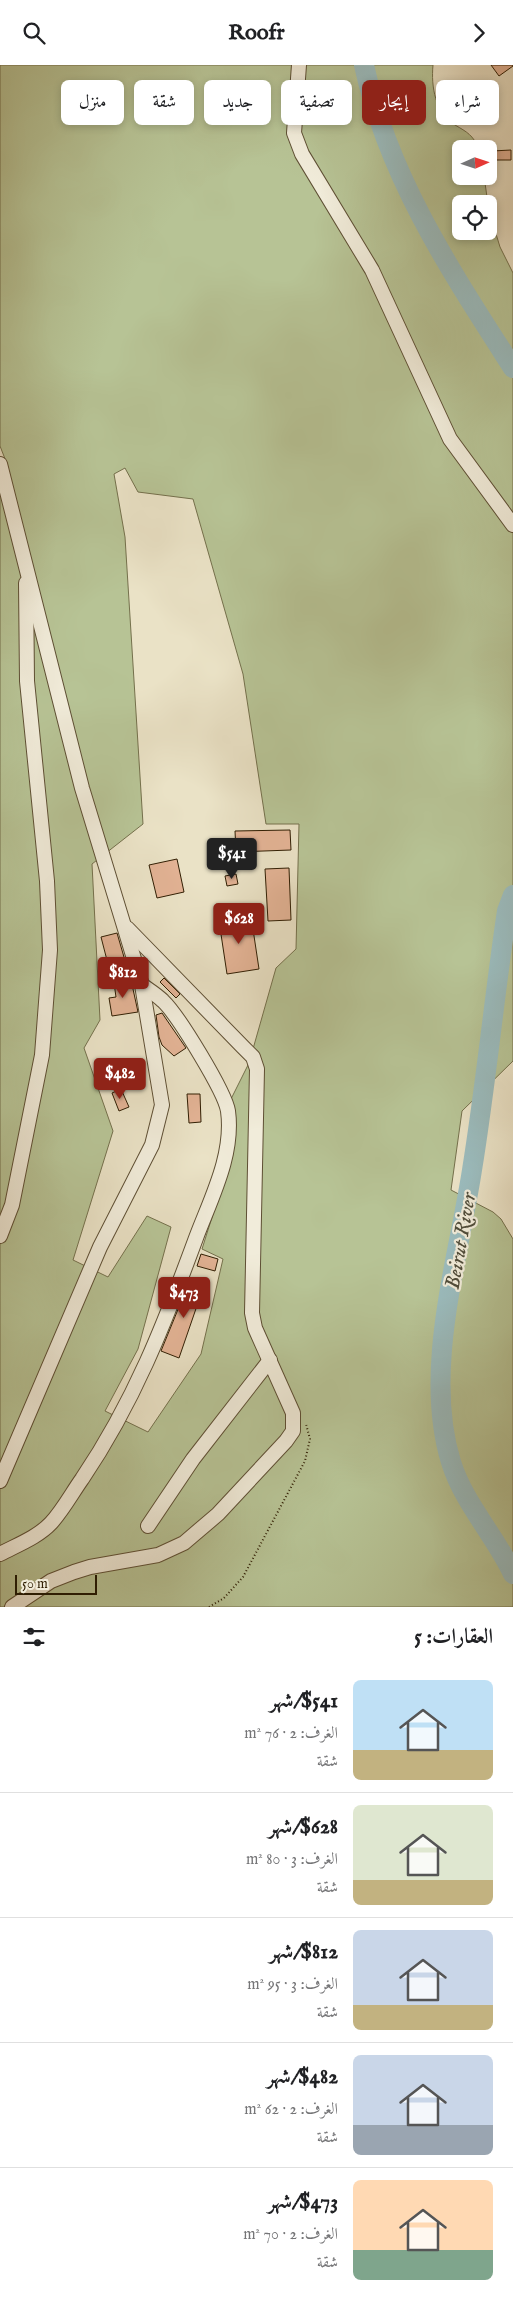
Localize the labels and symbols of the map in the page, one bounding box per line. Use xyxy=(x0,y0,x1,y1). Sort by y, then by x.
north arrow xyxy=(452,140,498,185)
pin: $541 xyxy=(202,837,262,880)
pin: $628 xyxy=(209,903,269,945)
pin: $812 xyxy=(93,957,153,999)
pin: $482 xyxy=(90,1057,150,1100)
water label: Beirut River xyxy=(440,1190,483,1292)
pin: $473 xyxy=(154,1277,214,1319)
scale bar xyxy=(15,1572,98,1595)

